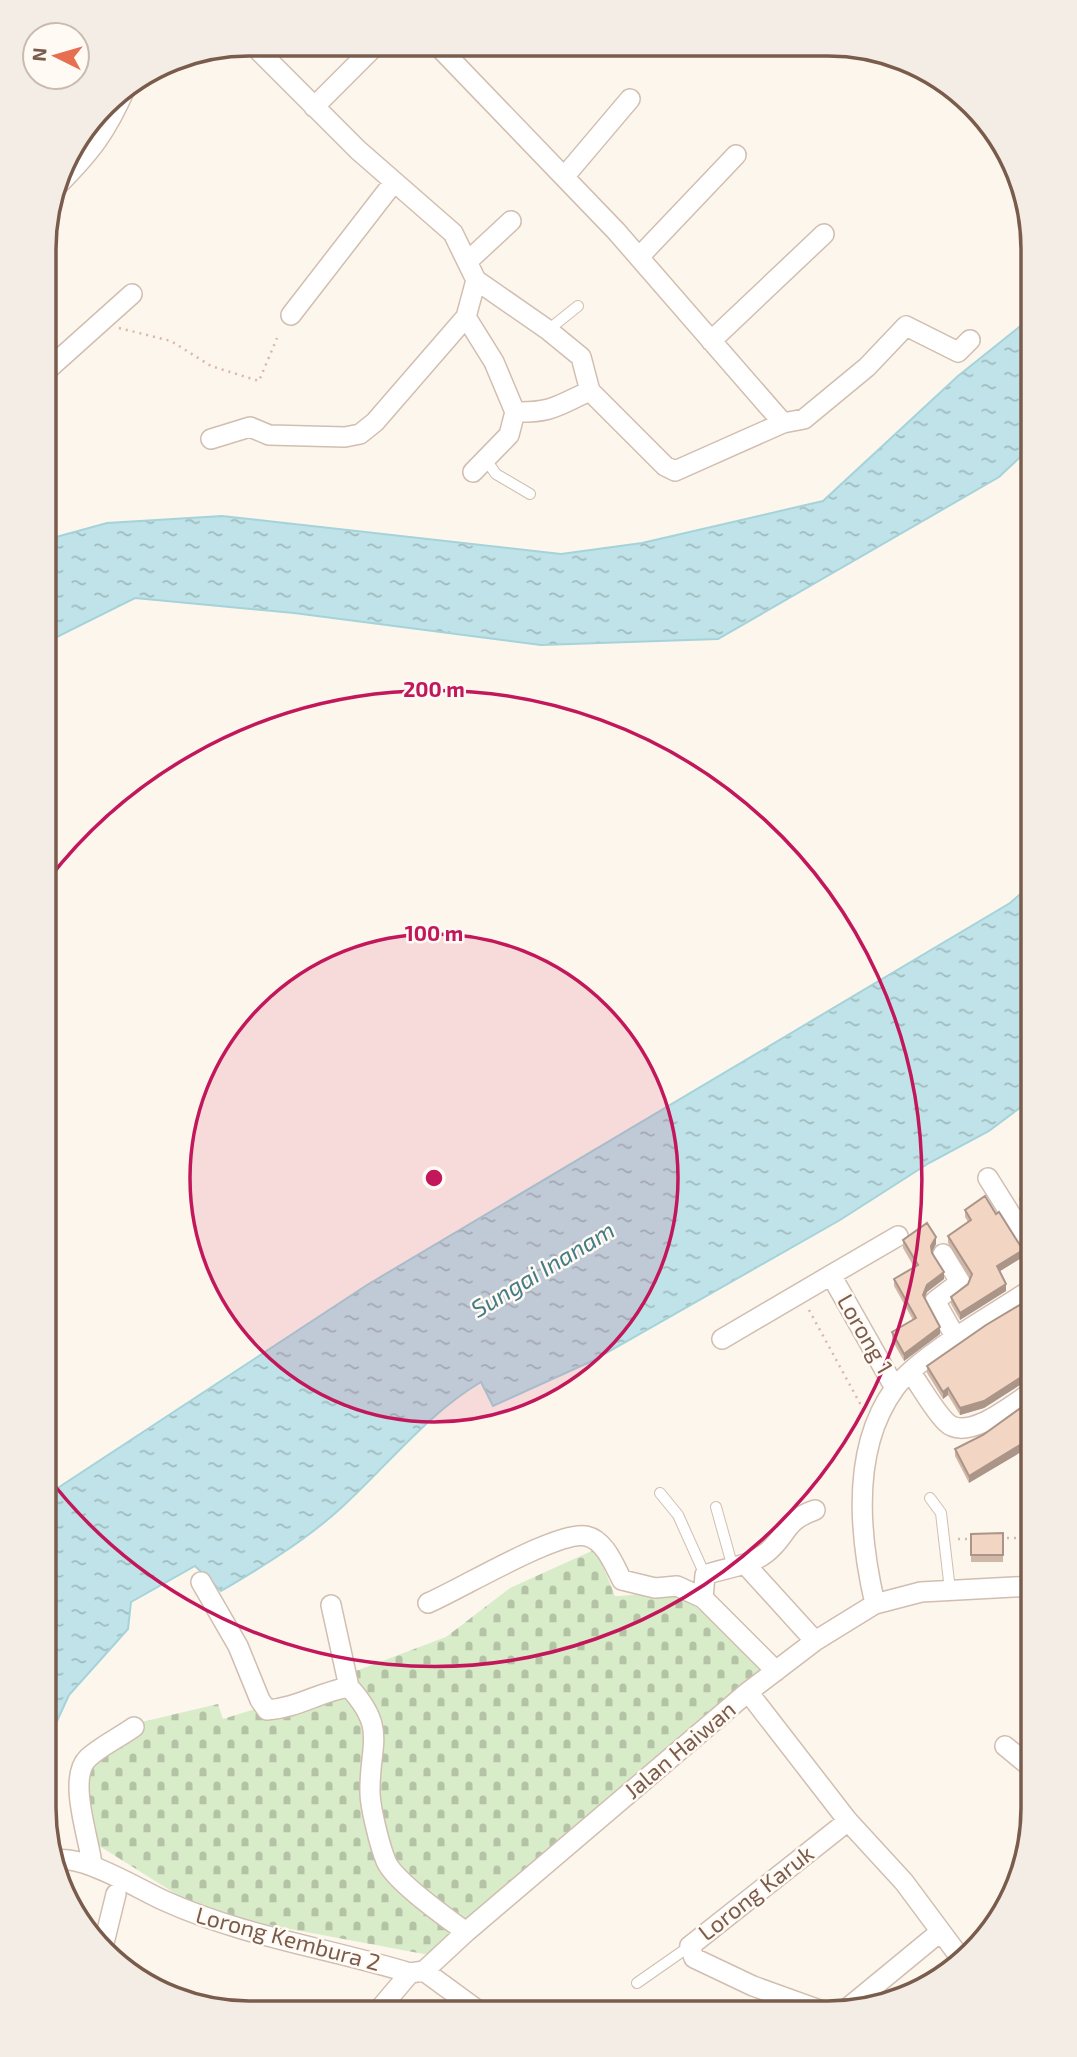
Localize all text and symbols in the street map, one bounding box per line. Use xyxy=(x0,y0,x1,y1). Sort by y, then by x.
north arrow xyxy=(21,21,91,91)
text: N xyxy=(27,47,51,62)
text: 200 m xyxy=(403,676,465,701)
text: 100 m xyxy=(405,920,463,945)
centre of rings xyxy=(422,1166,446,1190)
water label: Sungai Inanam xyxy=(465,1215,619,1323)
street label: Lorong 1 xyxy=(832,1289,900,1378)
street label: Jalan Haiwan xyxy=(618,1694,741,1804)
street label: Lorong Karuk xyxy=(692,1838,819,1946)
street label: Lorong Kembura 2 xyxy=(193,1900,384,1976)

